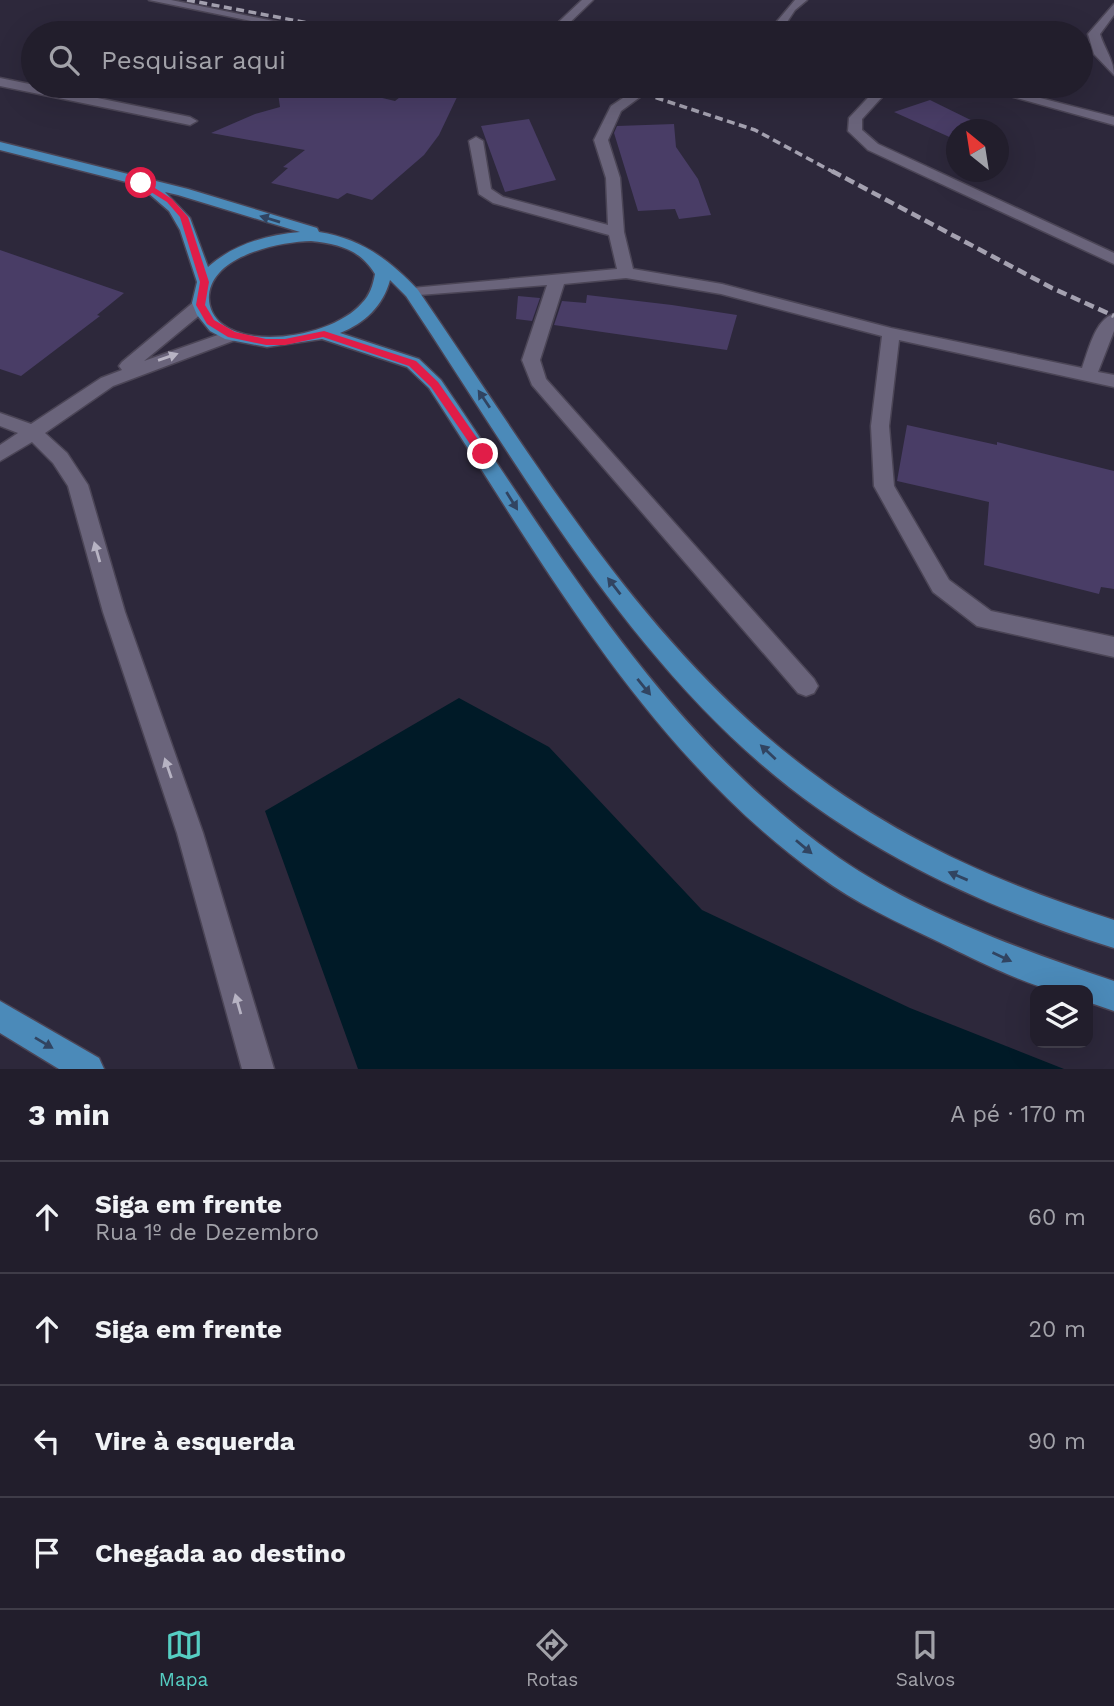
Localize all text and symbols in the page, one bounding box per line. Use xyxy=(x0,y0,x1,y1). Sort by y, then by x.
search box xyxy=(21,21,1093,98)
icon: search xyxy=(45,41,83,79)
text: Pesquisar aqui xyxy=(101,45,286,75)
north arrow xyxy=(946,119,1009,182)
route start xyxy=(125,167,156,198)
one-way arrow xyxy=(260,213,281,223)
one-way arrow xyxy=(158,351,179,362)
one-way arrow xyxy=(477,390,491,408)
route end xyxy=(467,438,498,469)
one-way arrow xyxy=(506,492,519,511)
one-way arrow xyxy=(91,541,101,562)
one-way arrow xyxy=(607,577,621,595)
one-way arrow xyxy=(636,677,651,695)
one-way arrow xyxy=(760,745,777,761)
one-way arrow xyxy=(162,757,173,778)
one-way arrow xyxy=(795,839,813,855)
one-way arrow xyxy=(948,870,969,881)
one-way arrow xyxy=(992,951,1012,963)
map controls xyxy=(1030,985,1093,1048)
button: layers xyxy=(1030,985,1093,1048)
one-way arrow xyxy=(232,993,243,1015)
one-way arrow xyxy=(34,1037,53,1049)
text: 3 min xyxy=(28,1097,110,1132)
text: A pé · 170 m xyxy=(950,1101,1086,1128)
text: Siga em frente xyxy=(95,1189,282,1219)
icon: ahead xyxy=(28,1198,66,1236)
text: 60 m xyxy=(1028,1204,1086,1231)
text: Rua 1º de Dezembro xyxy=(95,1219,319,1246)
icon: ahead xyxy=(28,1310,66,1348)
text: Siga em frente xyxy=(95,1314,282,1344)
text: 20 m xyxy=(1029,1316,1086,1343)
icon: left xyxy=(28,1422,66,1460)
text: Vire à esquerda xyxy=(95,1426,295,1456)
text: 90 m xyxy=(1028,1428,1086,1455)
icon: arrive xyxy=(28,1534,66,1572)
text: Chegada ao destino xyxy=(95,1538,346,1568)
tab: Mapa xyxy=(159,1626,208,1691)
tab: Rotas xyxy=(526,1626,578,1691)
tab: Salvos xyxy=(896,1626,955,1691)

